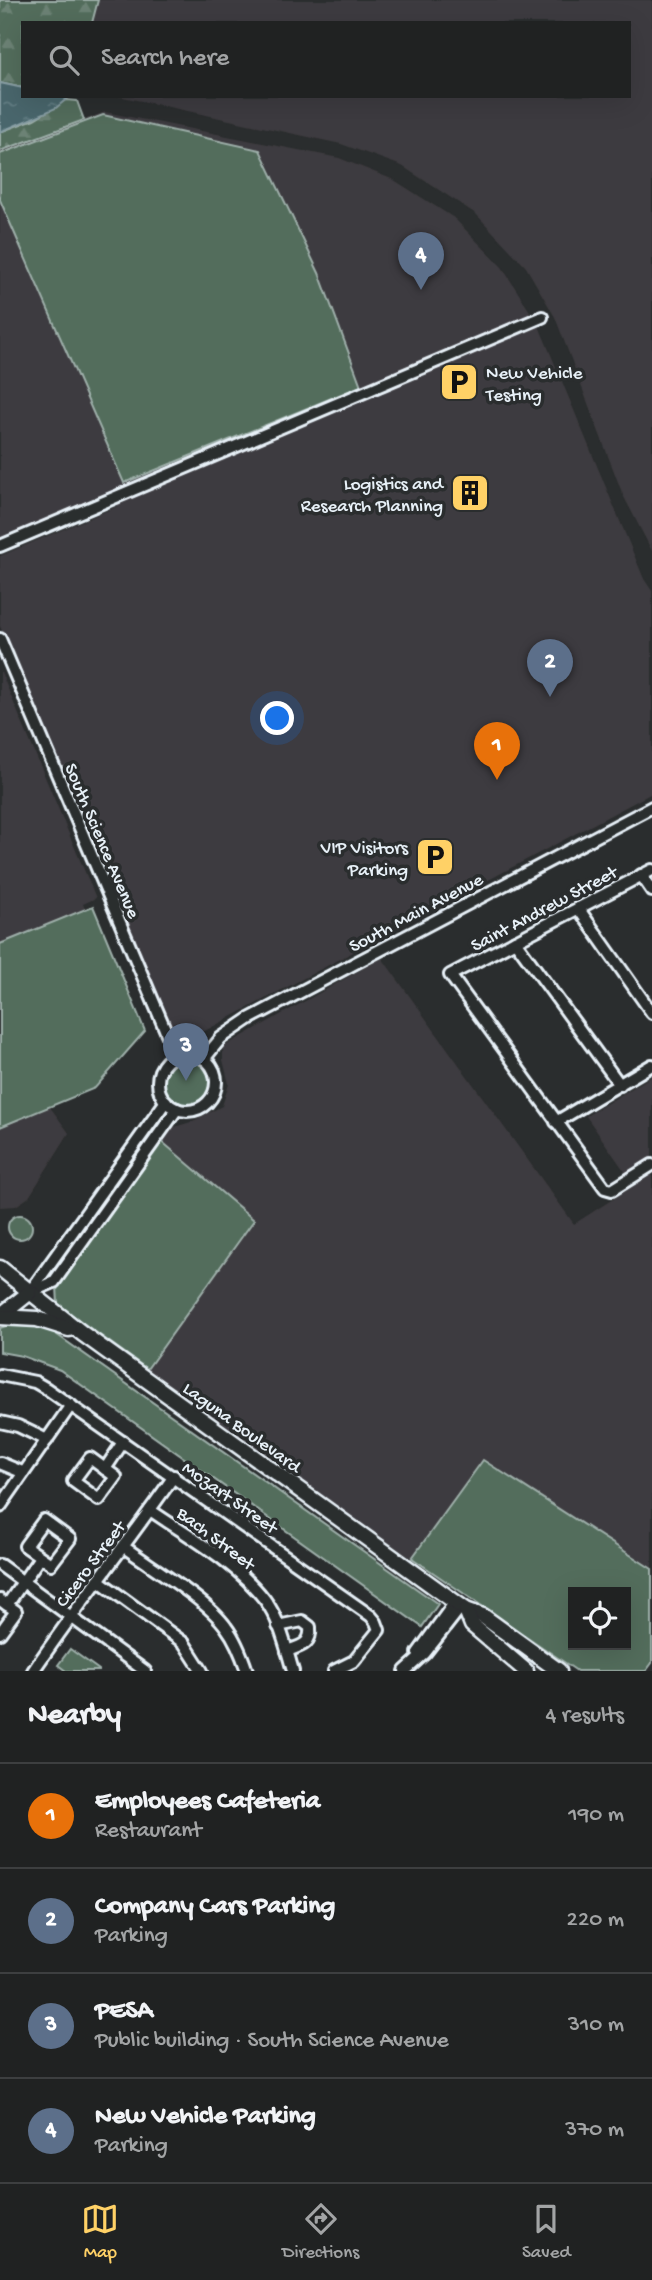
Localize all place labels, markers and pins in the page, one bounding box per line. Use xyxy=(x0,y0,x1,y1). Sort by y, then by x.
pin: 4 xyxy=(398,232,444,290)
parking icon: New Vehicle Testing xyxy=(438,361,480,403)
place label: New Vehicle Testing xyxy=(485,363,583,408)
building icon: Logistics and Research Planning xyxy=(449,472,491,514)
place label: Logistics and Research Planning xyxy=(301,474,445,519)
pin: 2 xyxy=(527,639,573,697)
pin: 1 xyxy=(474,722,520,780)
parking icon: VIP Visitors Parking xyxy=(414,836,456,878)
place label: VIP Visitors Parking xyxy=(320,838,409,883)
pin: 3 xyxy=(163,1023,209,1081)

